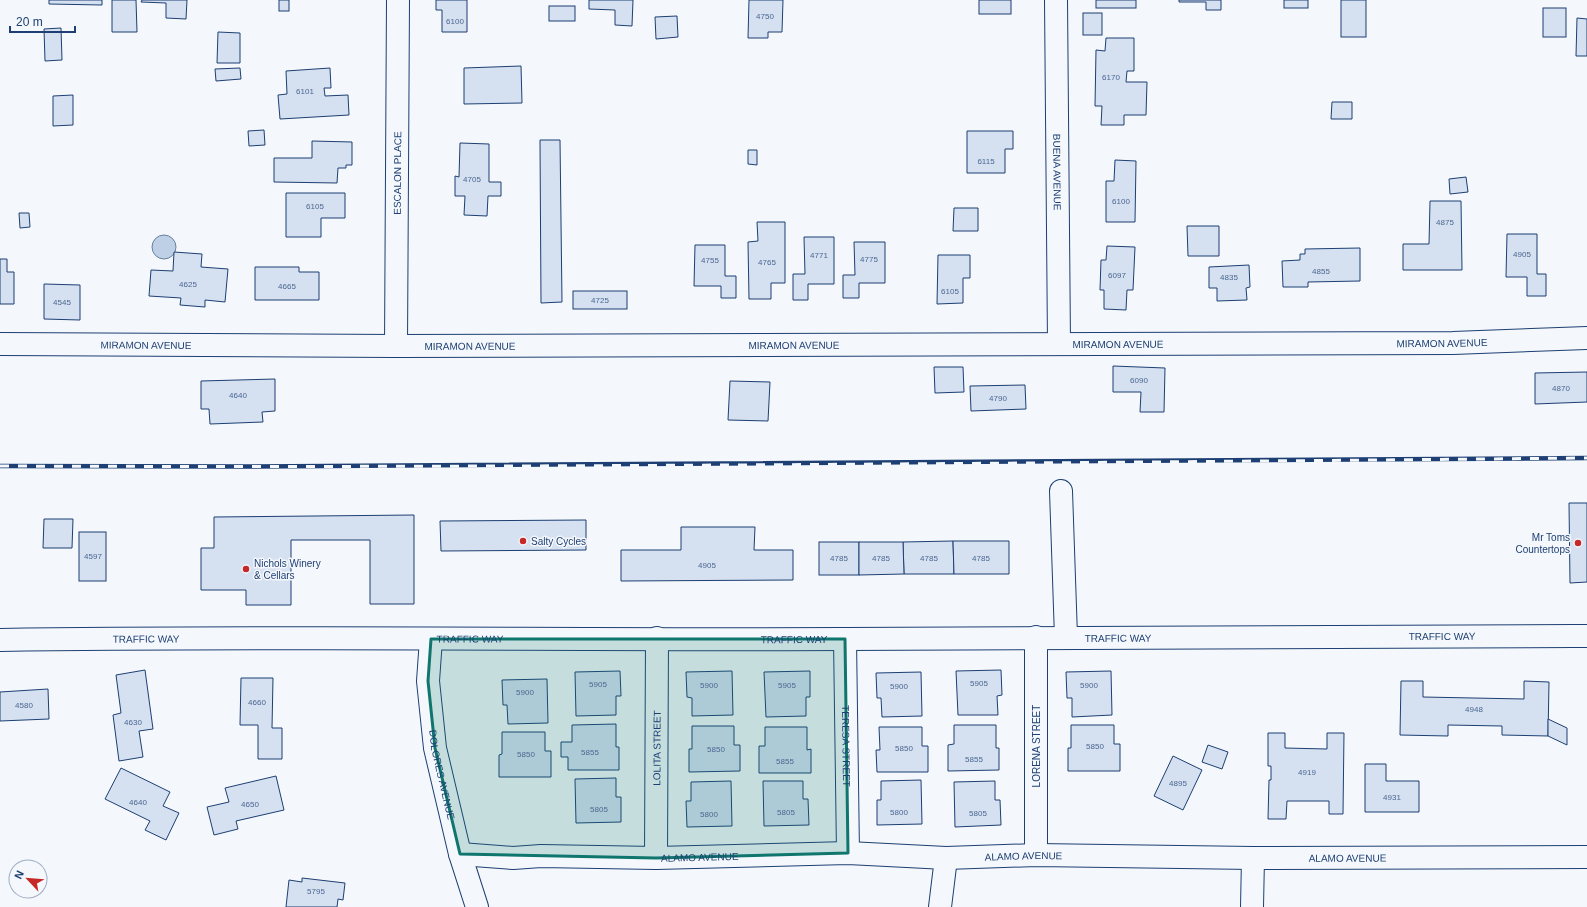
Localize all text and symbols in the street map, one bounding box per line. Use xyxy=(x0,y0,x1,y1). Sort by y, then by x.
scale bar xyxy=(10,8,75,34)
house number: 4750 xyxy=(756,12,774,21)
text: 20 m xyxy=(16,15,43,29)
house number: 6100 xyxy=(446,17,464,26)
house number: 6170 xyxy=(1102,73,1120,82)
house number: 6101 xyxy=(296,87,314,96)
street label: ESCALON PLACE xyxy=(392,131,403,215)
street label: BUENA AVENUE xyxy=(1051,134,1063,211)
house number: 6115 xyxy=(977,157,995,166)
house number: 4705 xyxy=(463,175,481,184)
house number: 6100 xyxy=(1112,197,1130,206)
house number: 6105 xyxy=(306,202,324,211)
house number: 4875 xyxy=(1436,218,1454,227)
house number: 4905 xyxy=(1513,250,1531,259)
house number: 4771 xyxy=(810,251,828,260)
house number: 4775 xyxy=(860,255,878,264)
house number: 4755 xyxy=(701,256,719,265)
house number: 4765 xyxy=(758,258,776,267)
house number: 4855 xyxy=(1312,267,1330,276)
house number: 6097 xyxy=(1108,271,1126,280)
house number: 4835 xyxy=(1220,273,1238,282)
house number: 4625 xyxy=(179,280,197,289)
house number: 4665 xyxy=(278,282,296,291)
house number: 6105 xyxy=(941,287,959,296)
house number: 4725 xyxy=(591,296,609,305)
house number: 4545 xyxy=(53,298,71,307)
street label: MIRAMON AVENUE xyxy=(1396,337,1488,349)
street label: MIRAMON AVENUE xyxy=(1072,339,1164,350)
street label: MIRAMON AVENUE xyxy=(100,340,192,351)
street label: MIRAMON AVENUE xyxy=(748,340,840,351)
street label: MIRAMON AVENUE xyxy=(424,341,516,352)
house number: 6090 xyxy=(1130,376,1148,385)
house number: 4870 xyxy=(1552,384,1570,393)
house number: 4640 xyxy=(229,391,247,400)
house number: 4790 xyxy=(989,394,1007,403)
place label: Mr Toms Countertops xyxy=(1516,532,1570,555)
marker: Salty Cycles xyxy=(518,536,528,546)
place label: Salty Cycles xyxy=(531,536,586,547)
marker: Mr Toms Countertops xyxy=(1573,538,1583,548)
house number: 4597 xyxy=(84,552,102,561)
house number: 4785 xyxy=(830,554,848,563)
house number: 4785 xyxy=(872,554,890,563)
house number: 4785 xyxy=(920,554,938,563)
house number: 4785 xyxy=(972,554,990,563)
place label: Nichols Winery & Cellars xyxy=(254,558,321,581)
house number: 4905 xyxy=(698,561,716,570)
marker: Nichols Winery & Cellars xyxy=(241,564,251,574)
street label: TRAFFIC WAY xyxy=(1409,631,1476,642)
street label: TRAFFIC WAY xyxy=(113,633,180,645)
street label: TRAFFIC WAY xyxy=(437,633,504,645)
street label: TRAFFIC WAY xyxy=(1085,633,1152,644)
street label: TRAFFIC WAY xyxy=(761,634,828,645)
house number: 5905 xyxy=(970,679,988,688)
house number: 5905 xyxy=(589,680,607,689)
house number: 5900 xyxy=(700,681,718,690)
house number: 5905 xyxy=(778,681,796,690)
house number: 5900 xyxy=(1080,681,1098,690)
house number: 5900 xyxy=(890,682,908,691)
house number: 5900 xyxy=(516,688,534,697)
house number: 4660 xyxy=(248,698,266,707)
house number: 4580 xyxy=(15,701,33,710)
street label: TERESA STREET xyxy=(840,705,852,787)
street label: LORENA STREET xyxy=(1031,705,1042,787)
house number: 4948 xyxy=(1465,705,1483,714)
street label: LOLITA STREET xyxy=(651,710,663,786)
house number: 4630 xyxy=(124,718,142,727)
street label: DOLORES AVENUE xyxy=(427,729,457,821)
house number: 5850 xyxy=(1086,742,1104,751)
house number: 5850 xyxy=(895,744,913,753)
house number: 5850 xyxy=(707,745,725,754)
house number: 5855 xyxy=(581,748,599,757)
house number: 5850 xyxy=(517,750,535,759)
house number: 5855 xyxy=(965,755,983,764)
house number: 5855 xyxy=(776,757,794,766)
house number: 4919 xyxy=(1298,768,1316,777)
house number: 4895 xyxy=(1169,779,1187,788)
house number: 4931 xyxy=(1383,793,1401,802)
house number: 4640 xyxy=(129,798,147,807)
house number: 4650 xyxy=(241,800,259,809)
house number: 5805 xyxy=(590,805,608,814)
house number: 5805 xyxy=(777,808,795,817)
house number: 5800 xyxy=(890,808,908,817)
house number: 5805 xyxy=(969,809,987,818)
house number: 5800 xyxy=(700,810,718,819)
street label: ALAMO AVENUE xyxy=(985,850,1063,863)
street label: ALAMO AVENUE xyxy=(661,851,739,864)
street label: ALAMO AVENUE xyxy=(1309,853,1387,864)
north arrow xyxy=(8,859,48,899)
text: N xyxy=(12,868,26,881)
house number: 5795 xyxy=(307,887,325,896)

